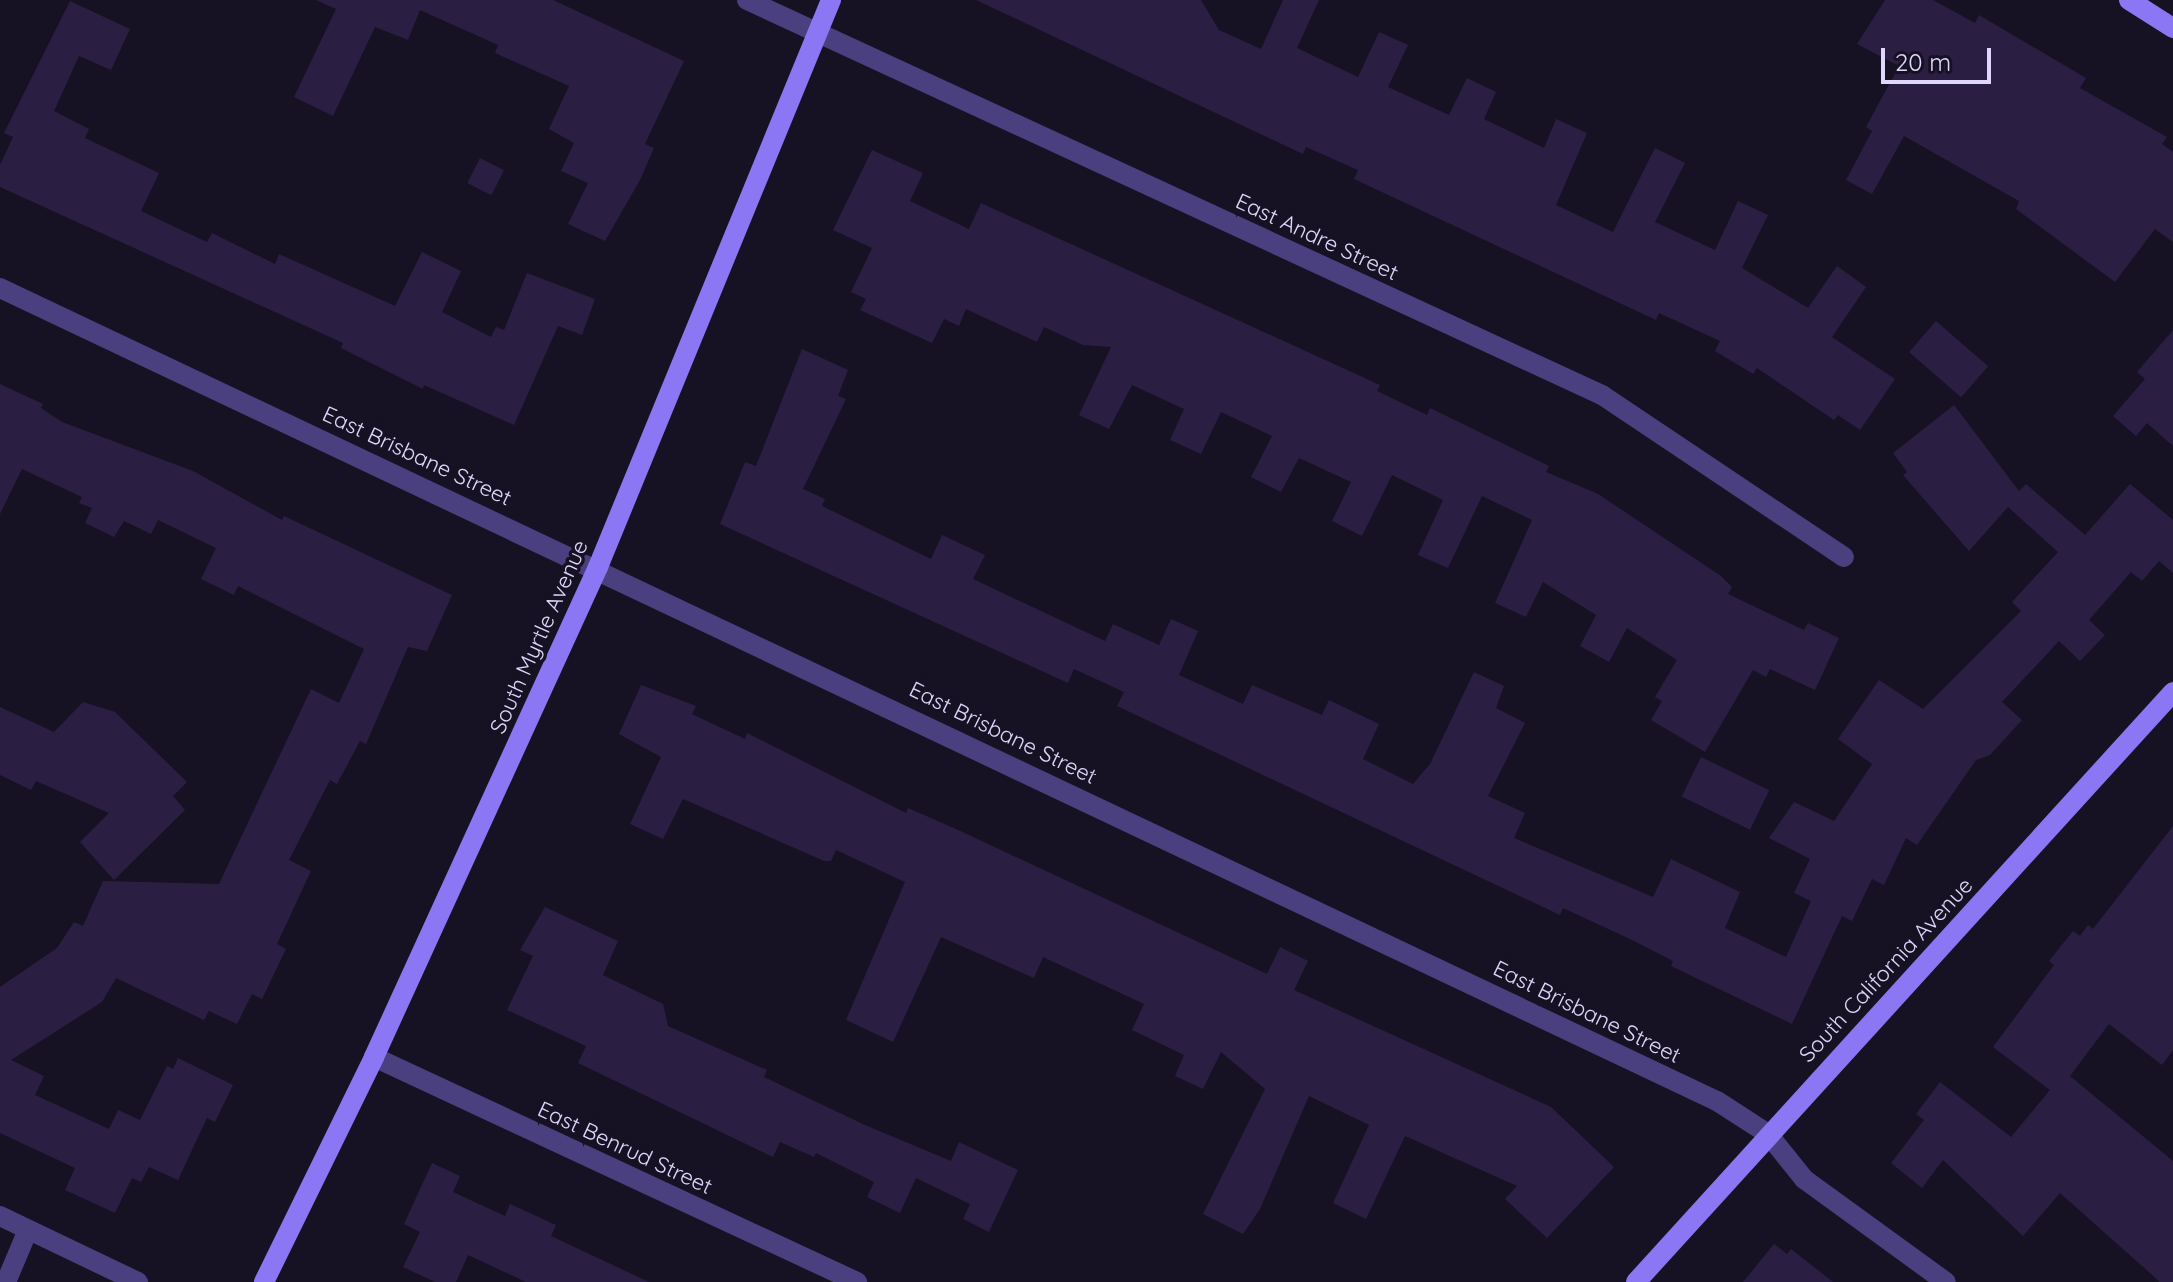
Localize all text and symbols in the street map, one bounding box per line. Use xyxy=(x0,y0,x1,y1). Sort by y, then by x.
scale bar xyxy=(1885,32,1995,82)
text: 20 m xyxy=(1895,47,1951,77)
street label: East Andre Street xyxy=(1231,188,1403,286)
street label: East Brisbane Street xyxy=(318,401,516,511)
street label: South Myrtle Avenue xyxy=(484,536,594,738)
street label: East Brisbane Street xyxy=(905,676,1101,790)
street label: South California Avenue xyxy=(1794,872,1978,1068)
street label: East Brisbane Street xyxy=(1489,955,1685,1069)
street label: East Benrud Street xyxy=(534,1096,716,1200)

